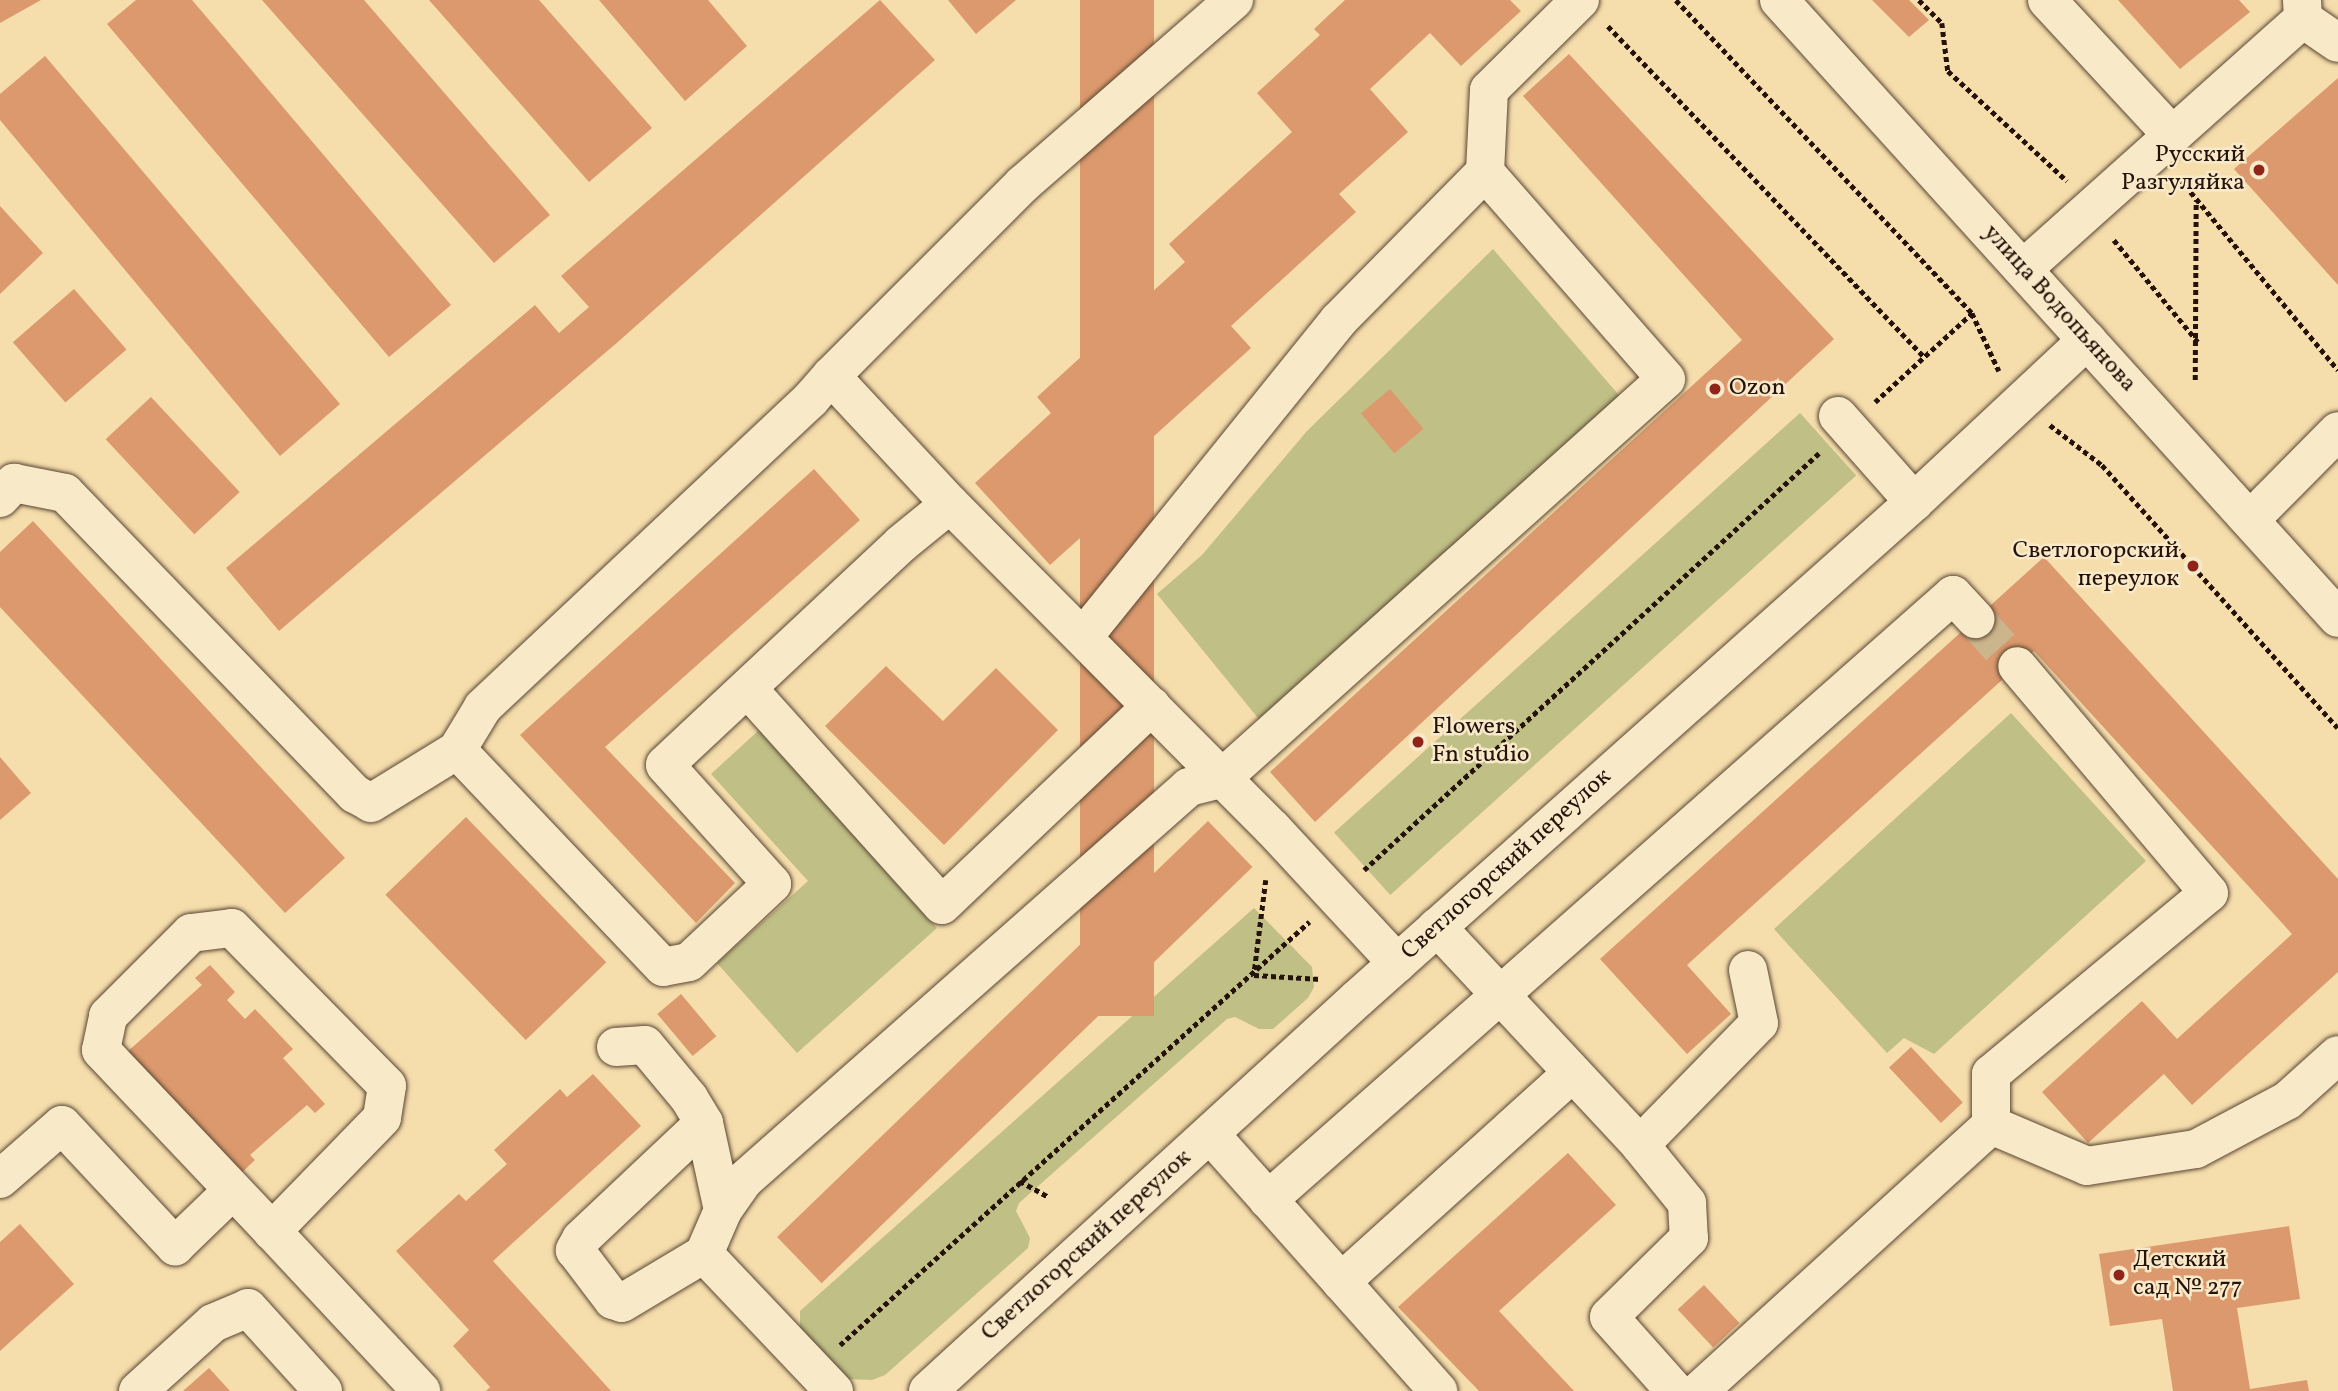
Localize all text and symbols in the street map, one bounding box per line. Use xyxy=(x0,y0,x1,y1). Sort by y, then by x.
place label: Русский Разгуляйка xyxy=(2121,142,2245,198)
marker: Русский Разгуляйка xyxy=(2251,162,2267,178)
street label: улица Водопьянова xyxy=(1976,219,2142,399)
place label: Ozon xyxy=(1729,375,1786,403)
marker: Ozon xyxy=(1707,381,1723,397)
place label: Светлогорский переулок xyxy=(2012,538,2179,594)
marker: Светлогорский переулок xyxy=(2185,558,2201,574)
place label: Flowers Fn studio xyxy=(1432,714,1530,770)
marker: Flowers Fn studio xyxy=(1410,734,1426,750)
street label: Светлогорский переулок xyxy=(1396,763,1618,967)
street label: Светлогорский переулок xyxy=(976,1144,1198,1348)
place label: Детский сад № 277 xyxy=(2133,1247,2242,1303)
marker: Детский сад № 277 xyxy=(2111,1267,2127,1283)

